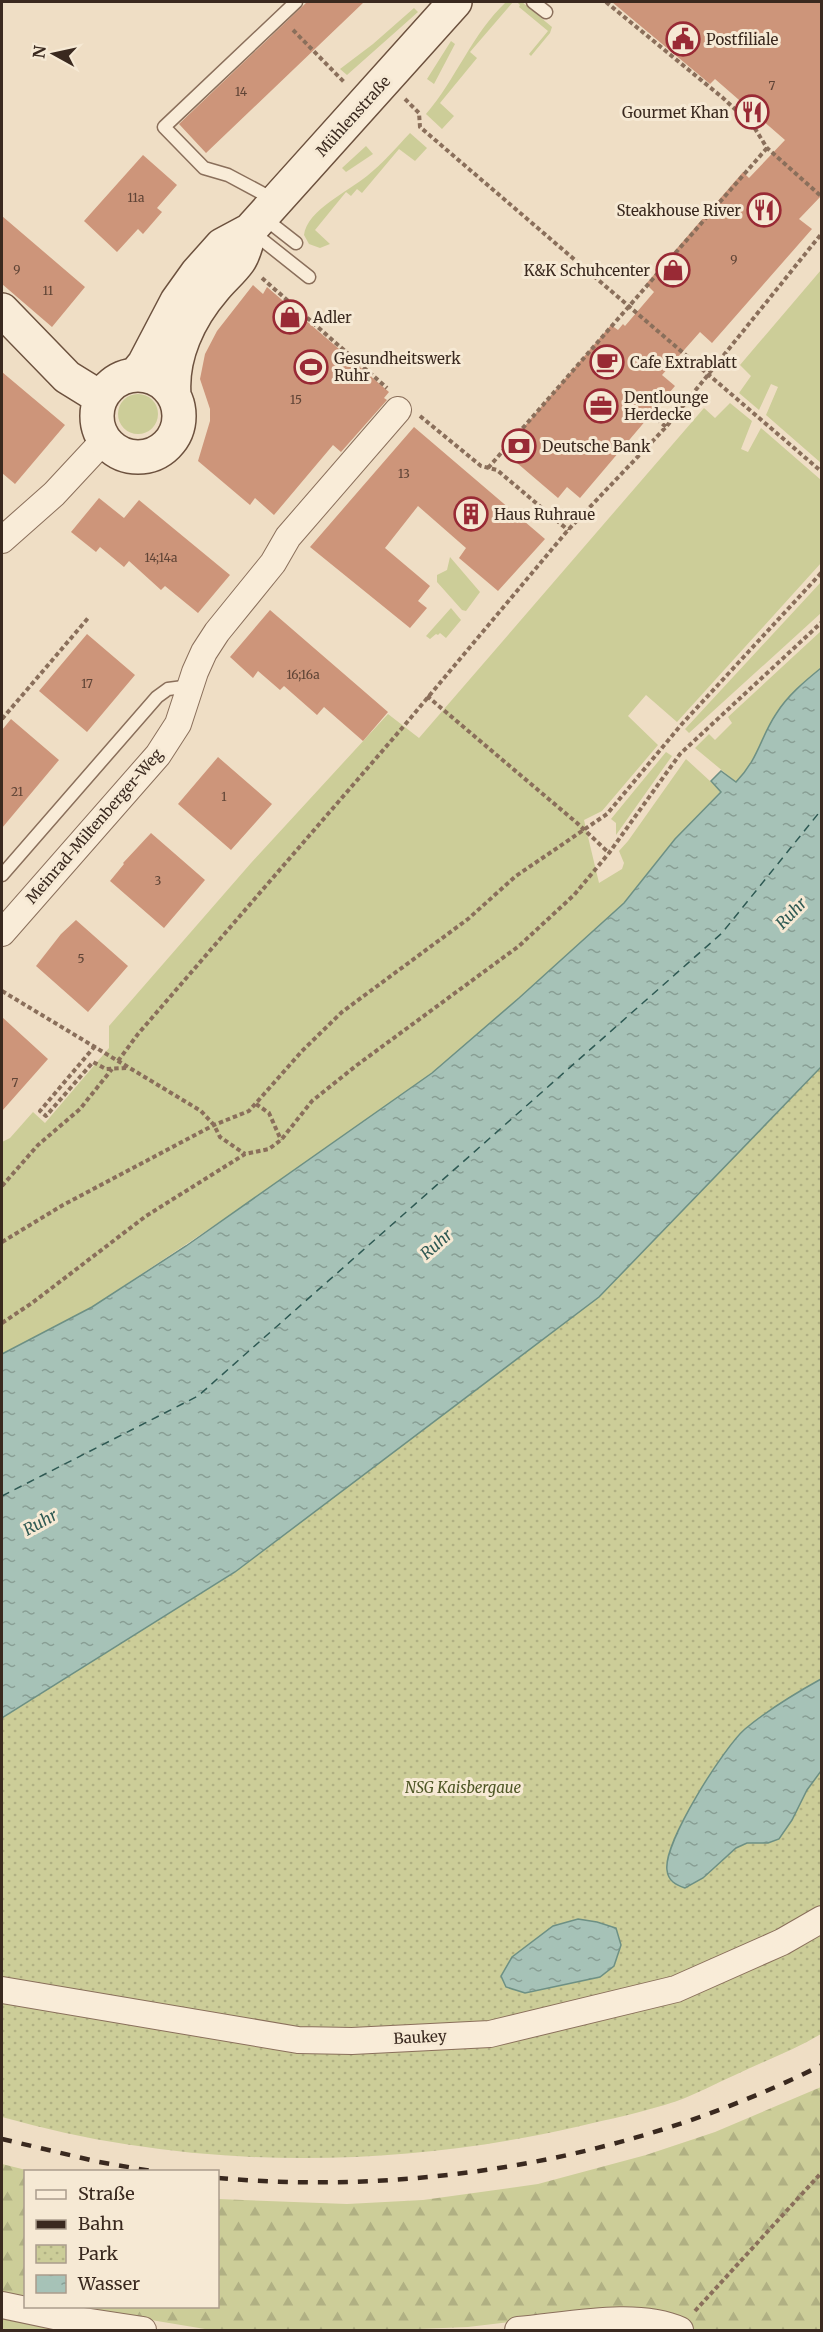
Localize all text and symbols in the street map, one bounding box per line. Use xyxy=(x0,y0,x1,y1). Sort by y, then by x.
public building icon: Postfiliale xyxy=(665,21,701,57)
north arrow xyxy=(24,24,84,84)
place label: Postfiliale xyxy=(706,30,779,49)
text: N xyxy=(28,44,50,60)
street label: Mühlenstraße xyxy=(312,72,394,160)
house number: 7 xyxy=(769,78,776,93)
house number: 14 xyxy=(235,84,248,99)
restaurant icon: Gourmet Khan xyxy=(734,94,770,130)
place label: Gourmet Khan xyxy=(622,103,729,122)
house number: 11a xyxy=(128,190,145,205)
restaurant icon: Steakhouse River xyxy=(746,192,782,228)
place label: Steakhouse River xyxy=(617,201,741,220)
shop icon: K&K Schuhcenter xyxy=(655,252,691,288)
house number: 9 xyxy=(730,252,738,267)
place label: K&K Schuhcenter xyxy=(524,261,650,280)
house number: 9 xyxy=(13,262,21,277)
house number: 11 xyxy=(43,283,54,298)
shop icon: Adler xyxy=(272,299,308,335)
place label: Adler xyxy=(312,308,352,327)
cafe icon: Cafe Extrablatt xyxy=(589,344,625,380)
sports icon: Gesundheitswerk Ruhr xyxy=(293,349,329,385)
place label: Gesundheitswerk Ruhr xyxy=(334,349,461,385)
place label: Cafe Extrablatt xyxy=(630,353,737,372)
office icon: Dentlounge Herdecke xyxy=(583,388,619,424)
place label: Dentlounge Herdecke xyxy=(624,388,708,424)
house number: 15 xyxy=(290,392,302,407)
bank icon: Deutsche Bank xyxy=(501,428,537,464)
place label: Deutsche Bank xyxy=(542,437,651,456)
house number: 13 xyxy=(398,466,410,481)
building icon: Haus Ruhraue xyxy=(453,496,489,532)
place label: Haus Ruhraue xyxy=(494,505,595,524)
house number: 14;14a xyxy=(145,550,178,565)
house number: 16;16a xyxy=(286,667,320,682)
house number: 17 xyxy=(81,676,93,691)
street label: Meinrad-Miltenberger-Weg xyxy=(22,745,166,907)
house number: 21 xyxy=(11,784,24,799)
house number: 1 xyxy=(221,789,227,804)
house number: 3 xyxy=(155,873,162,888)
water label: Ruhr xyxy=(771,893,811,933)
house number: 5 xyxy=(77,951,85,966)
house number: 7 xyxy=(12,1075,19,1090)
water label: Ruhr xyxy=(416,1224,457,1263)
water label: Ruhr xyxy=(19,1504,61,1539)
park label: NSG Kaisbergaue xyxy=(405,1778,521,1797)
street label: Baukey xyxy=(393,2026,447,2048)
legend xyxy=(24,2170,219,2308)
text: Straße xyxy=(78,2182,135,2205)
text: Bahn xyxy=(78,2212,124,2235)
text: Park xyxy=(78,2242,119,2265)
text: Wasser xyxy=(77,2272,140,2295)

